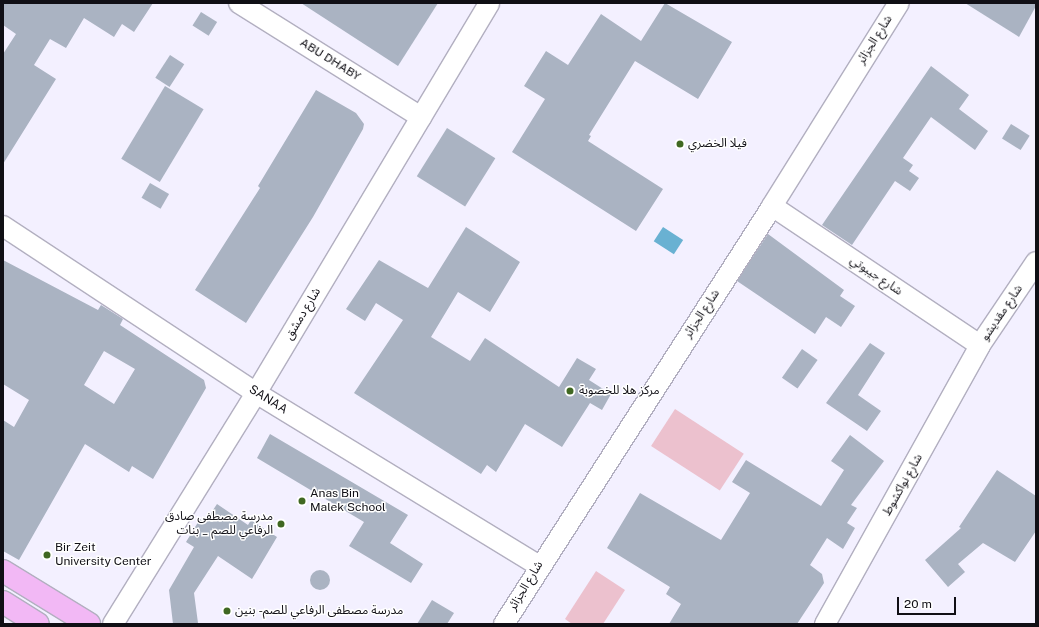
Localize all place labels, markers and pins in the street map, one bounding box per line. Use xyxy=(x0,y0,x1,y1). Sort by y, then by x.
place label: فيلا الخضري xyxy=(688,137,747,151)
marker: فيلا الخضري xyxy=(675,139,685,149)
place label: مركز هلا للخصوبة xyxy=(579,384,660,398)
marker: مركز هلا للخصوبة xyxy=(564,385,576,397)
place label: Anas Bin Malek School xyxy=(310,487,386,515)
marker: Anas Bin Malek School xyxy=(297,496,307,506)
place label: مدرسة مصطفى صادق الرفاعي للصم _ بنات xyxy=(165,510,273,538)
marker: مدرسة مصطفى صادق الرفاعي للصم _ بنات xyxy=(276,519,286,529)
place label: Bir Zeit University Center xyxy=(55,541,151,569)
marker: Bir Zeit University Center xyxy=(42,550,52,560)
place label: مدرسة مصطفى الرفاعي للصم - بنين xyxy=(235,604,407,618)
marker: مدرسة مصطفى الرفاعي للصم - بنين xyxy=(222,606,232,616)

